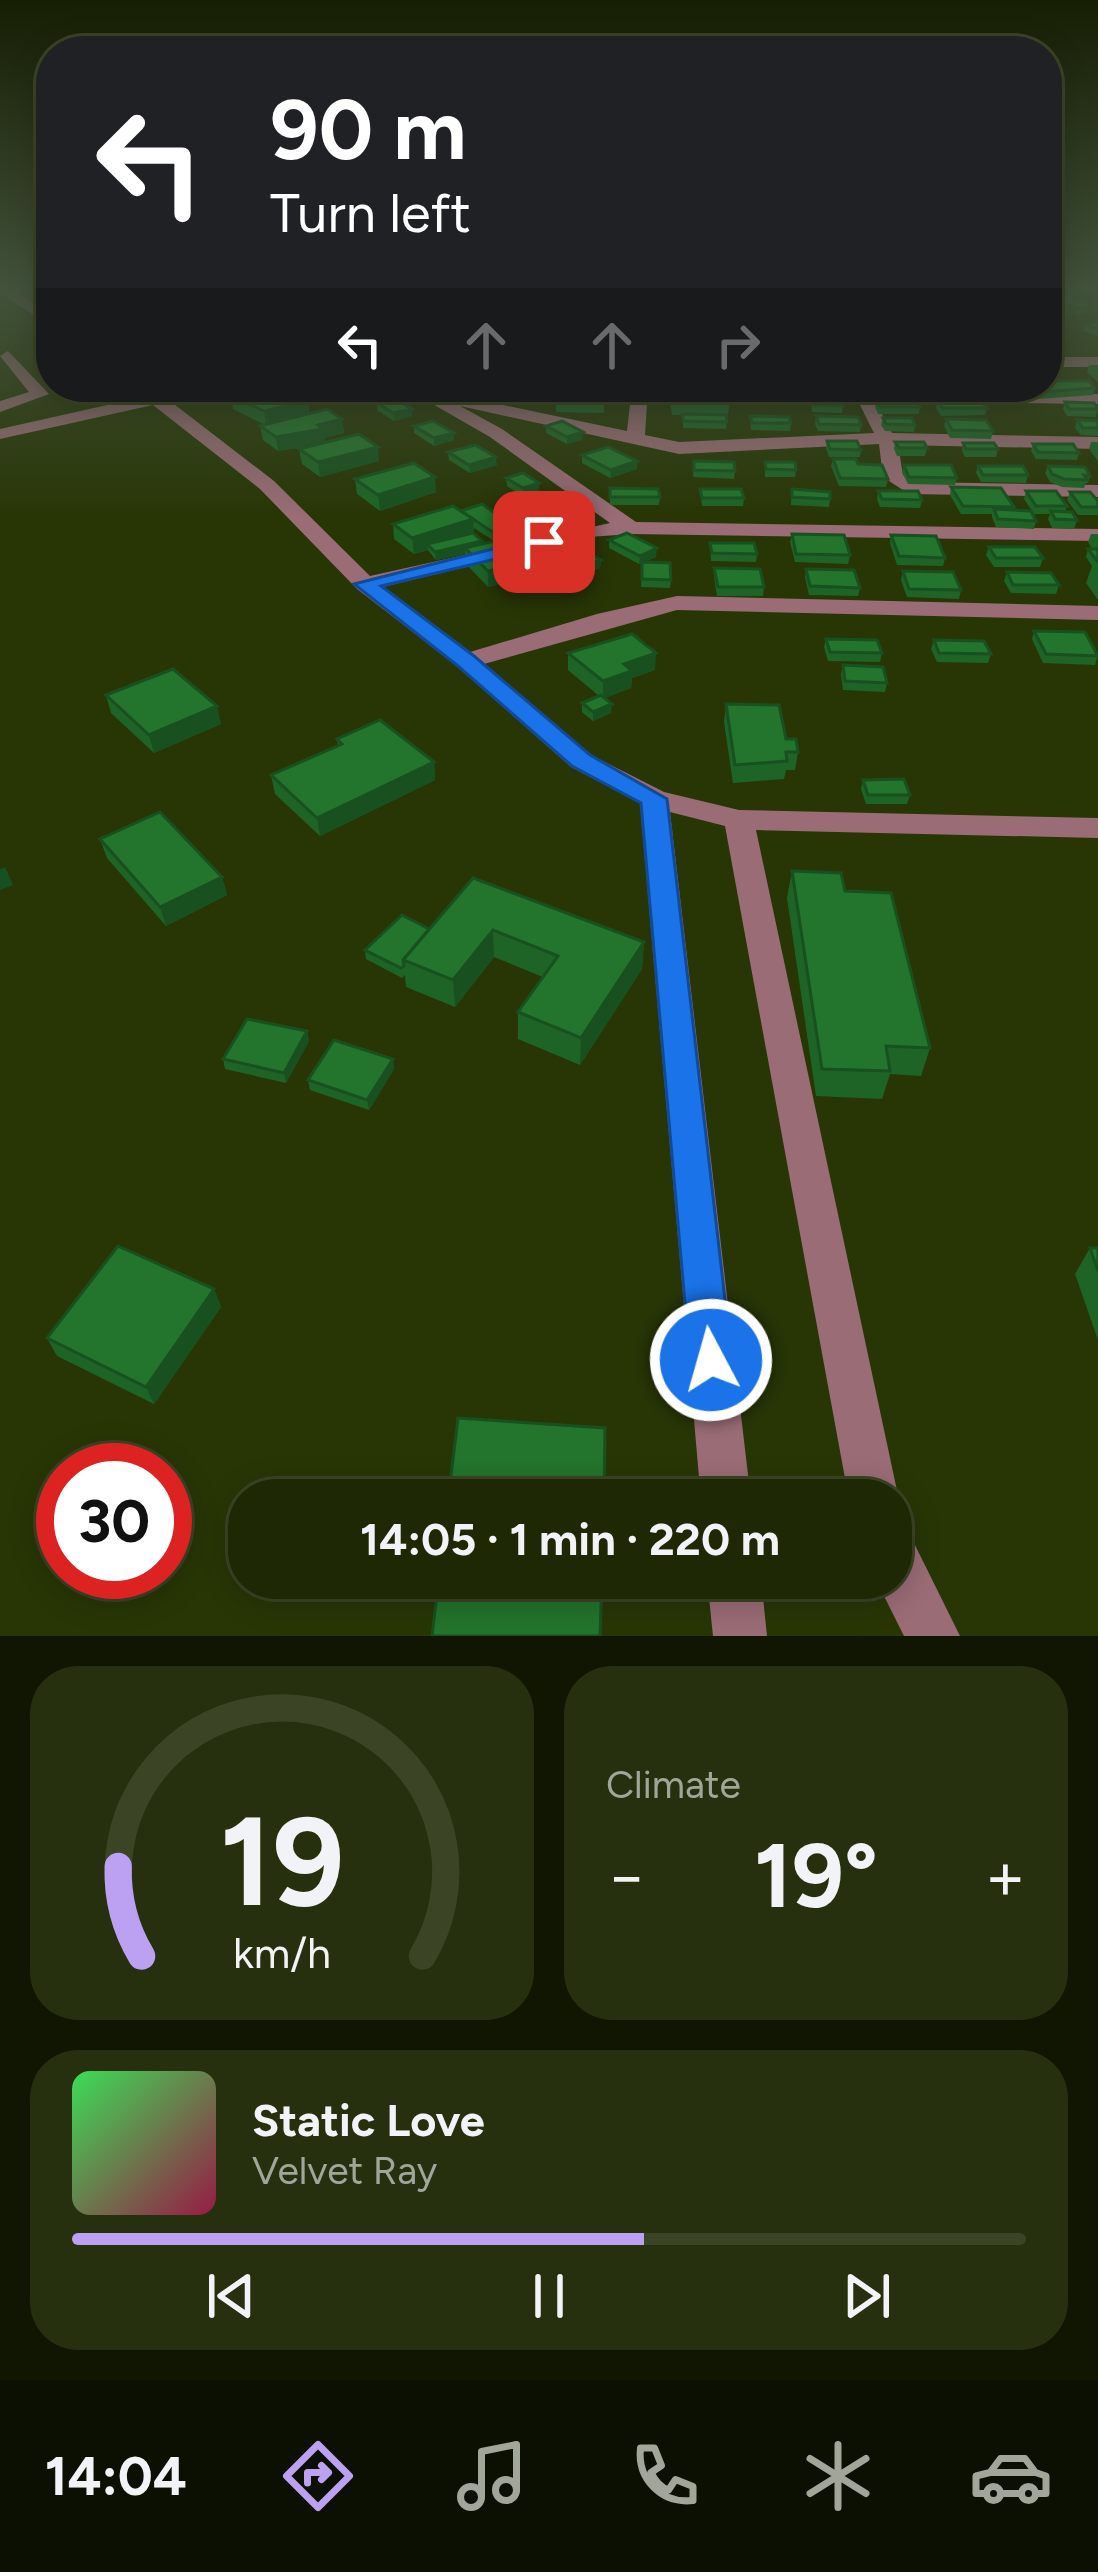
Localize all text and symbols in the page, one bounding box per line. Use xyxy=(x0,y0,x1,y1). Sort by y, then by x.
text: 90 m xyxy=(270,79,466,180)
icon: left xyxy=(72,84,228,240)
text: Turn left xyxy=(270,181,471,246)
icon: left xyxy=(327,312,393,378)
icon: ahead xyxy=(453,312,519,378)
icon: ahead xyxy=(579,312,645,378)
icon: right xyxy=(705,312,771,378)
pin xyxy=(493,491,595,593)
icon: arrive xyxy=(511,509,577,575)
position arrow xyxy=(648,1297,774,1423)
speed limit sign: 30 xyxy=(36,1443,192,1599)
text: 14:05 · 1 min · 220 m xyxy=(360,1512,780,1566)
text: Climate xyxy=(606,1761,741,1808)
text: 19 xyxy=(219,1786,345,1936)
text: 19° xyxy=(754,1821,878,1930)
text: − xyxy=(606,1836,647,1916)
text: + xyxy=(985,1836,1026,1916)
text: km/h xyxy=(233,1927,331,1979)
text: Static Love xyxy=(252,2093,485,2147)
text: Velvet Ray xyxy=(252,2147,437,2194)
icon: previous xyxy=(198,2263,264,2329)
icon: pause xyxy=(516,2263,582,2329)
icon: next xyxy=(834,2263,900,2329)
icon: directions xyxy=(276,2434,360,2518)
icon: music xyxy=(450,2434,534,2518)
icon: phone xyxy=(623,2434,707,2518)
icon: climate xyxy=(796,2434,880,2518)
icon: car xyxy=(969,2434,1053,2518)
text: 14:04 xyxy=(45,2444,187,2509)

